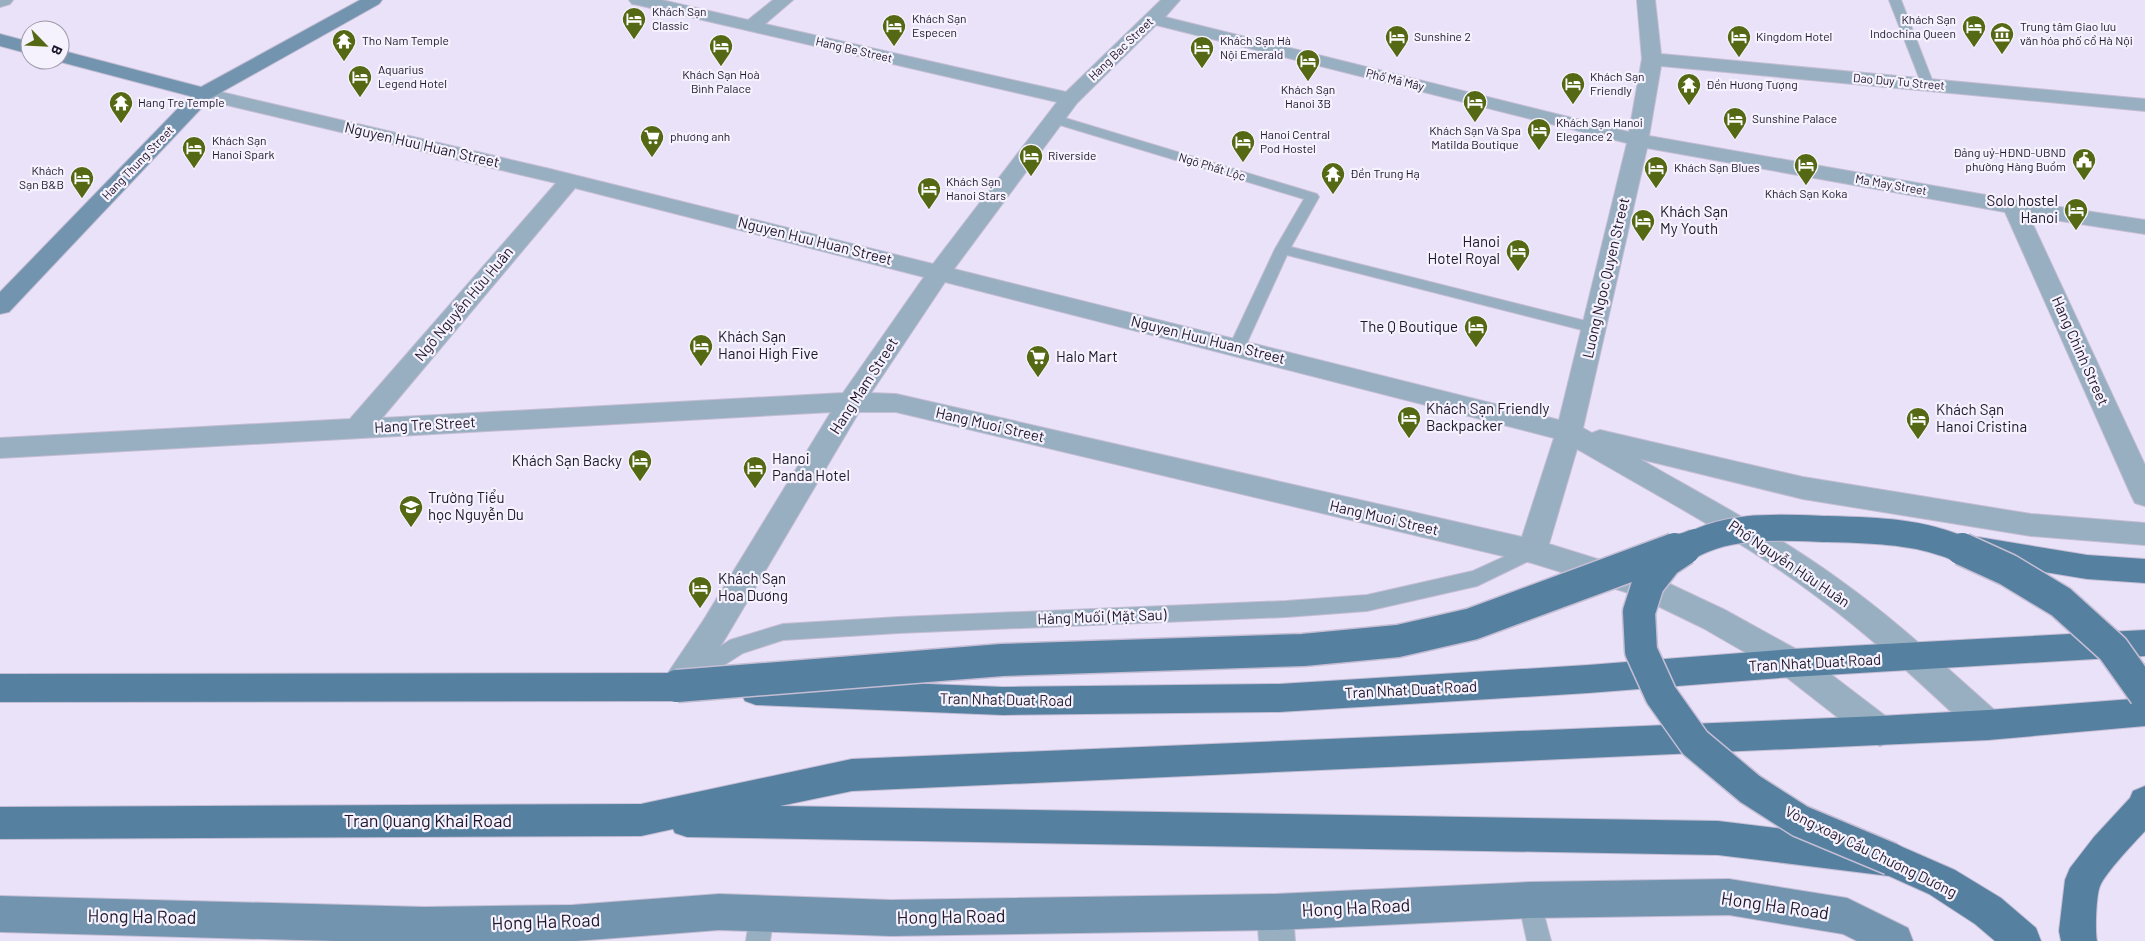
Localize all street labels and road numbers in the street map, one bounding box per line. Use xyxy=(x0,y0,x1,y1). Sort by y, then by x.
street label: Hang Bac Street xyxy=(1085,14,1155,83)
street label: Hang Be Street xyxy=(814,33,894,65)
street label: Phố Mã Mây xyxy=(1365,65,1426,93)
street label: Dao Duy Tu Street xyxy=(1853,70,1945,92)
street label: Nguyen Huu Huan Street xyxy=(343,117,501,171)
street label: Hang Thung Street xyxy=(99,123,176,202)
street label: Ngõ Phất Lộc xyxy=(1177,149,1247,183)
street label: Ma May Street xyxy=(1854,171,1928,197)
street label: Luong Ngoc Quyen Street xyxy=(1578,196,1632,360)
street label: Nguyen Huu Huan Street xyxy=(736,212,894,268)
street label: Ngõ Nguyễn Hữu Huân xyxy=(410,243,516,364)
street label: Hang Chinh Street xyxy=(2049,293,2113,408)
street label: Nguyen Huu Huan Street xyxy=(1129,311,1287,367)
street label: Hang Mam Street xyxy=(825,334,901,437)
street label: Hang Muoi Street xyxy=(934,403,1046,445)
street label: Hang Tre Street xyxy=(374,412,476,436)
street label: Hang Muoi Street xyxy=(1328,496,1440,538)
street label: Phố Nguyễn Hữu Huân xyxy=(1726,516,1854,610)
street label: Hàng Muối (Mặt Sau) xyxy=(1037,605,1167,627)
street label: Tran Nhat Duat Road xyxy=(1748,650,1882,674)
street label: Tran Nhat Duat Road xyxy=(1344,677,1478,701)
street label: Tran Nhat Duat Road xyxy=(940,689,1072,709)
street label: Vòng xoay Cầu Chương Dương xyxy=(1782,802,1960,901)
street label: Tran Quang Khai Road xyxy=(344,809,512,831)
street label: Hong Ha Road xyxy=(1720,887,1831,923)
street label: Hong Ha Road xyxy=(1301,893,1411,921)
street label: Hong Ha Road xyxy=(87,904,197,928)
street label: Hong Ha Road xyxy=(896,904,1006,928)
street label: Hong Ha Road xyxy=(491,908,601,934)

